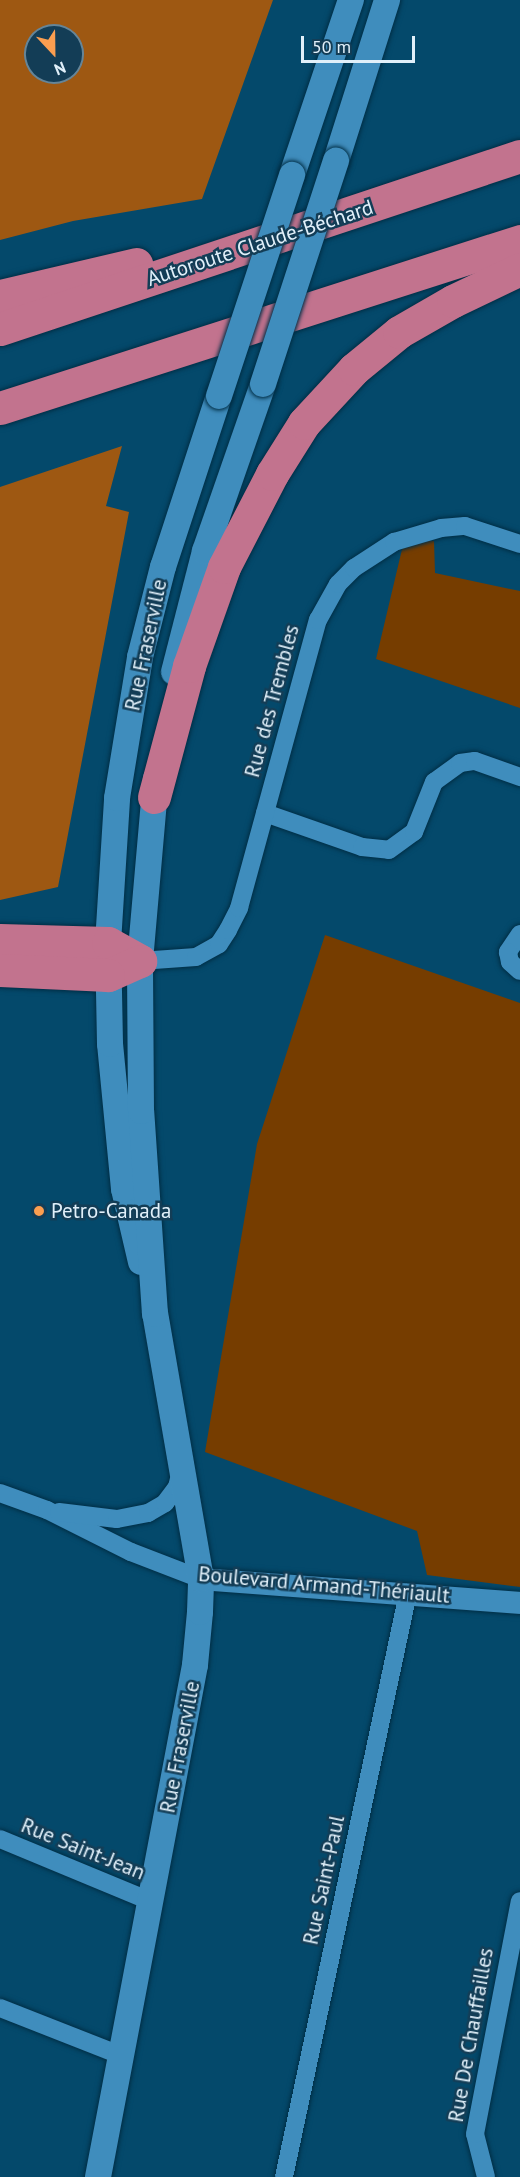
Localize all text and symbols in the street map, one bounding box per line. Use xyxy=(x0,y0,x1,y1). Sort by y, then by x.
north arrow xyxy=(24,24,84,84)
scale bar xyxy=(304,24,418,62)
text: 50 m xyxy=(312,35,351,58)
text: N xyxy=(51,58,69,80)
street label: Autoroute Claude-Béchard xyxy=(144,194,376,292)
street label: Rue Fraserville xyxy=(120,577,172,713)
street label: Rue des Trembles xyxy=(239,622,305,780)
place label: Petro-Canada xyxy=(51,1198,171,1224)
marker: Petro-Canada xyxy=(32,1204,46,1218)
street label: Boulevard Armand-Thériault xyxy=(197,1561,451,1609)
street label: Rue Fraserville xyxy=(155,1679,205,1815)
street label: Rue Saint-Jean xyxy=(17,1813,149,1885)
street label: Rue Saint-Paul xyxy=(298,1813,350,1947)
street label: Rue De Chauffailles xyxy=(443,1946,499,2124)

